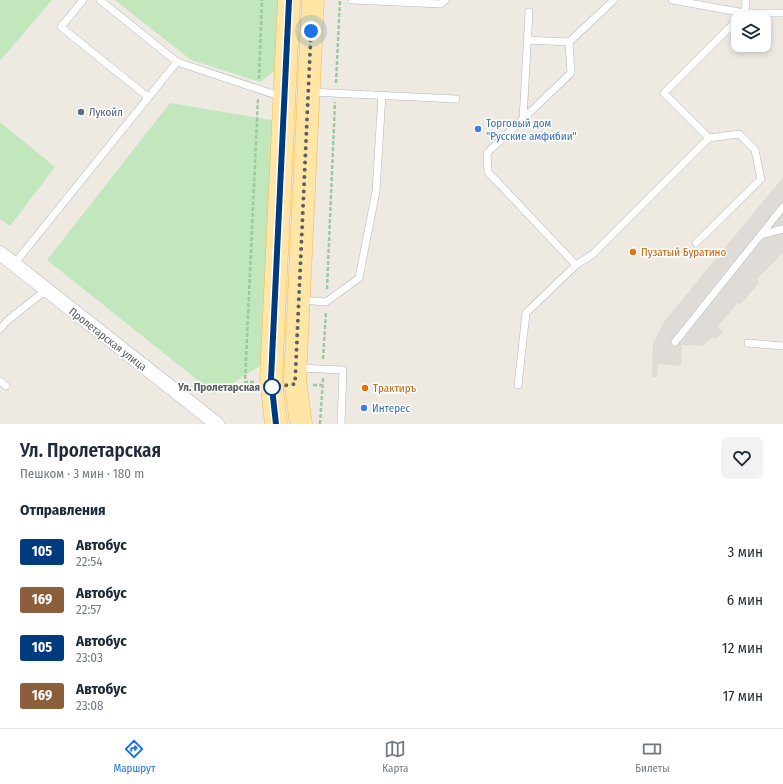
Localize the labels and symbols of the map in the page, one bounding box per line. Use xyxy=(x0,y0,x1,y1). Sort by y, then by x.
your location xyxy=(301,21,321,41)
place label: Лукойл xyxy=(89,106,123,119)
marker: Лукойл xyxy=(76,107,86,117)
place label: Торговый дом "Русские амфибии" xyxy=(486,117,577,143)
marker: Торговый дом "Русские амфибии" xyxy=(473,124,483,134)
place label: Пузатый Буратино xyxy=(641,246,726,259)
marker: Пузатый Буратино xyxy=(628,247,638,257)
street label: Пролетарская улица xyxy=(66,305,149,374)
marker: Ул. Пролетарская xyxy=(263,378,281,396)
place label: Ул. Пролетарская xyxy=(177,381,260,394)
place label: Трактиръ xyxy=(373,382,416,395)
marker: Трактиръ xyxy=(360,383,370,393)
place label: Интерес xyxy=(372,402,410,415)
marker: Интерес xyxy=(359,403,369,413)

